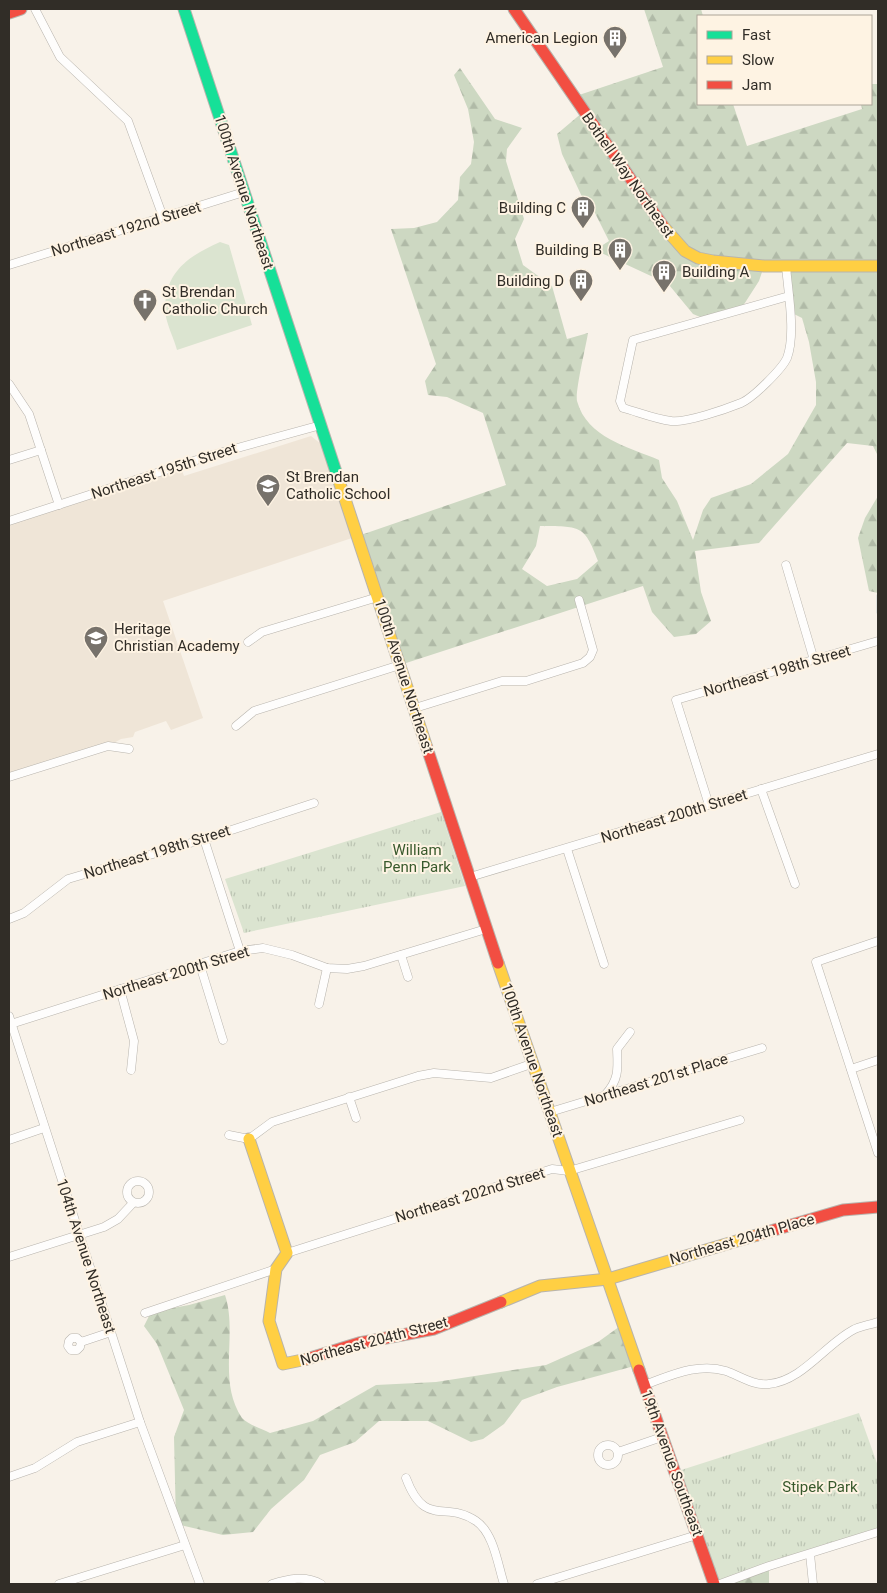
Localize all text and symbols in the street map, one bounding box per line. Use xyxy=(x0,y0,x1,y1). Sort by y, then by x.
legend xyxy=(697,15,872,105)
building icon: American Legion xyxy=(602,25,628,59)
text: Fast xyxy=(742,26,771,44)
place label: American Legion xyxy=(485,29,598,47)
text: Slow xyxy=(742,51,774,69)
text: Jam xyxy=(742,76,772,94)
street label: Bothell Way Northeast xyxy=(578,109,678,241)
street label: 100th Avenue Northeast xyxy=(210,112,278,272)
building icon: Building C xyxy=(570,195,596,229)
street label: Northeast 192nd Street xyxy=(49,198,203,260)
place label: Building C xyxy=(499,199,566,217)
building icon: Building B xyxy=(607,237,633,271)
place label: Building B xyxy=(535,241,602,259)
building icon: Building A xyxy=(651,259,677,293)
place label: Building A xyxy=(682,263,749,281)
building icon: Building D xyxy=(568,268,594,302)
place label: Building D xyxy=(497,272,564,290)
place label: St Brendan Catholic Church xyxy=(162,283,268,318)
church icon: St Brendan Catholic Church xyxy=(132,288,158,322)
street label: Northeast 195th Street xyxy=(89,439,239,503)
place label: St Brendan Catholic School xyxy=(286,468,390,503)
school or university icon: St Brendan Catholic School xyxy=(255,473,281,507)
street label: 100th Avenue Northeast xyxy=(370,596,438,756)
place label: Heritage Christian Academy xyxy=(114,620,240,655)
school or university icon: Heritage Christian Academy xyxy=(83,625,109,659)
street label: Northeast 198th Street xyxy=(701,641,853,701)
street label: Northeast 200th Street xyxy=(599,785,749,847)
street label: Northeast 198th Street xyxy=(82,821,232,883)
park label: William Penn Park xyxy=(383,841,451,876)
street label: Northeast 200th Street xyxy=(101,942,251,1004)
street label: 100th Avenue Northeast xyxy=(497,981,567,1139)
street label: Northeast 201st Place xyxy=(582,1050,730,1110)
street label: Northeast 202nd Street xyxy=(393,1164,547,1226)
street label: 104th Avenue Northeast xyxy=(52,1176,120,1336)
street label: Northeast 204th Place xyxy=(668,1210,816,1268)
street label: Northeast 204th Street xyxy=(298,1313,450,1369)
street label: 19th Avenue Southeast xyxy=(637,1387,707,1539)
park label: Stipek Park xyxy=(782,1478,858,1496)

